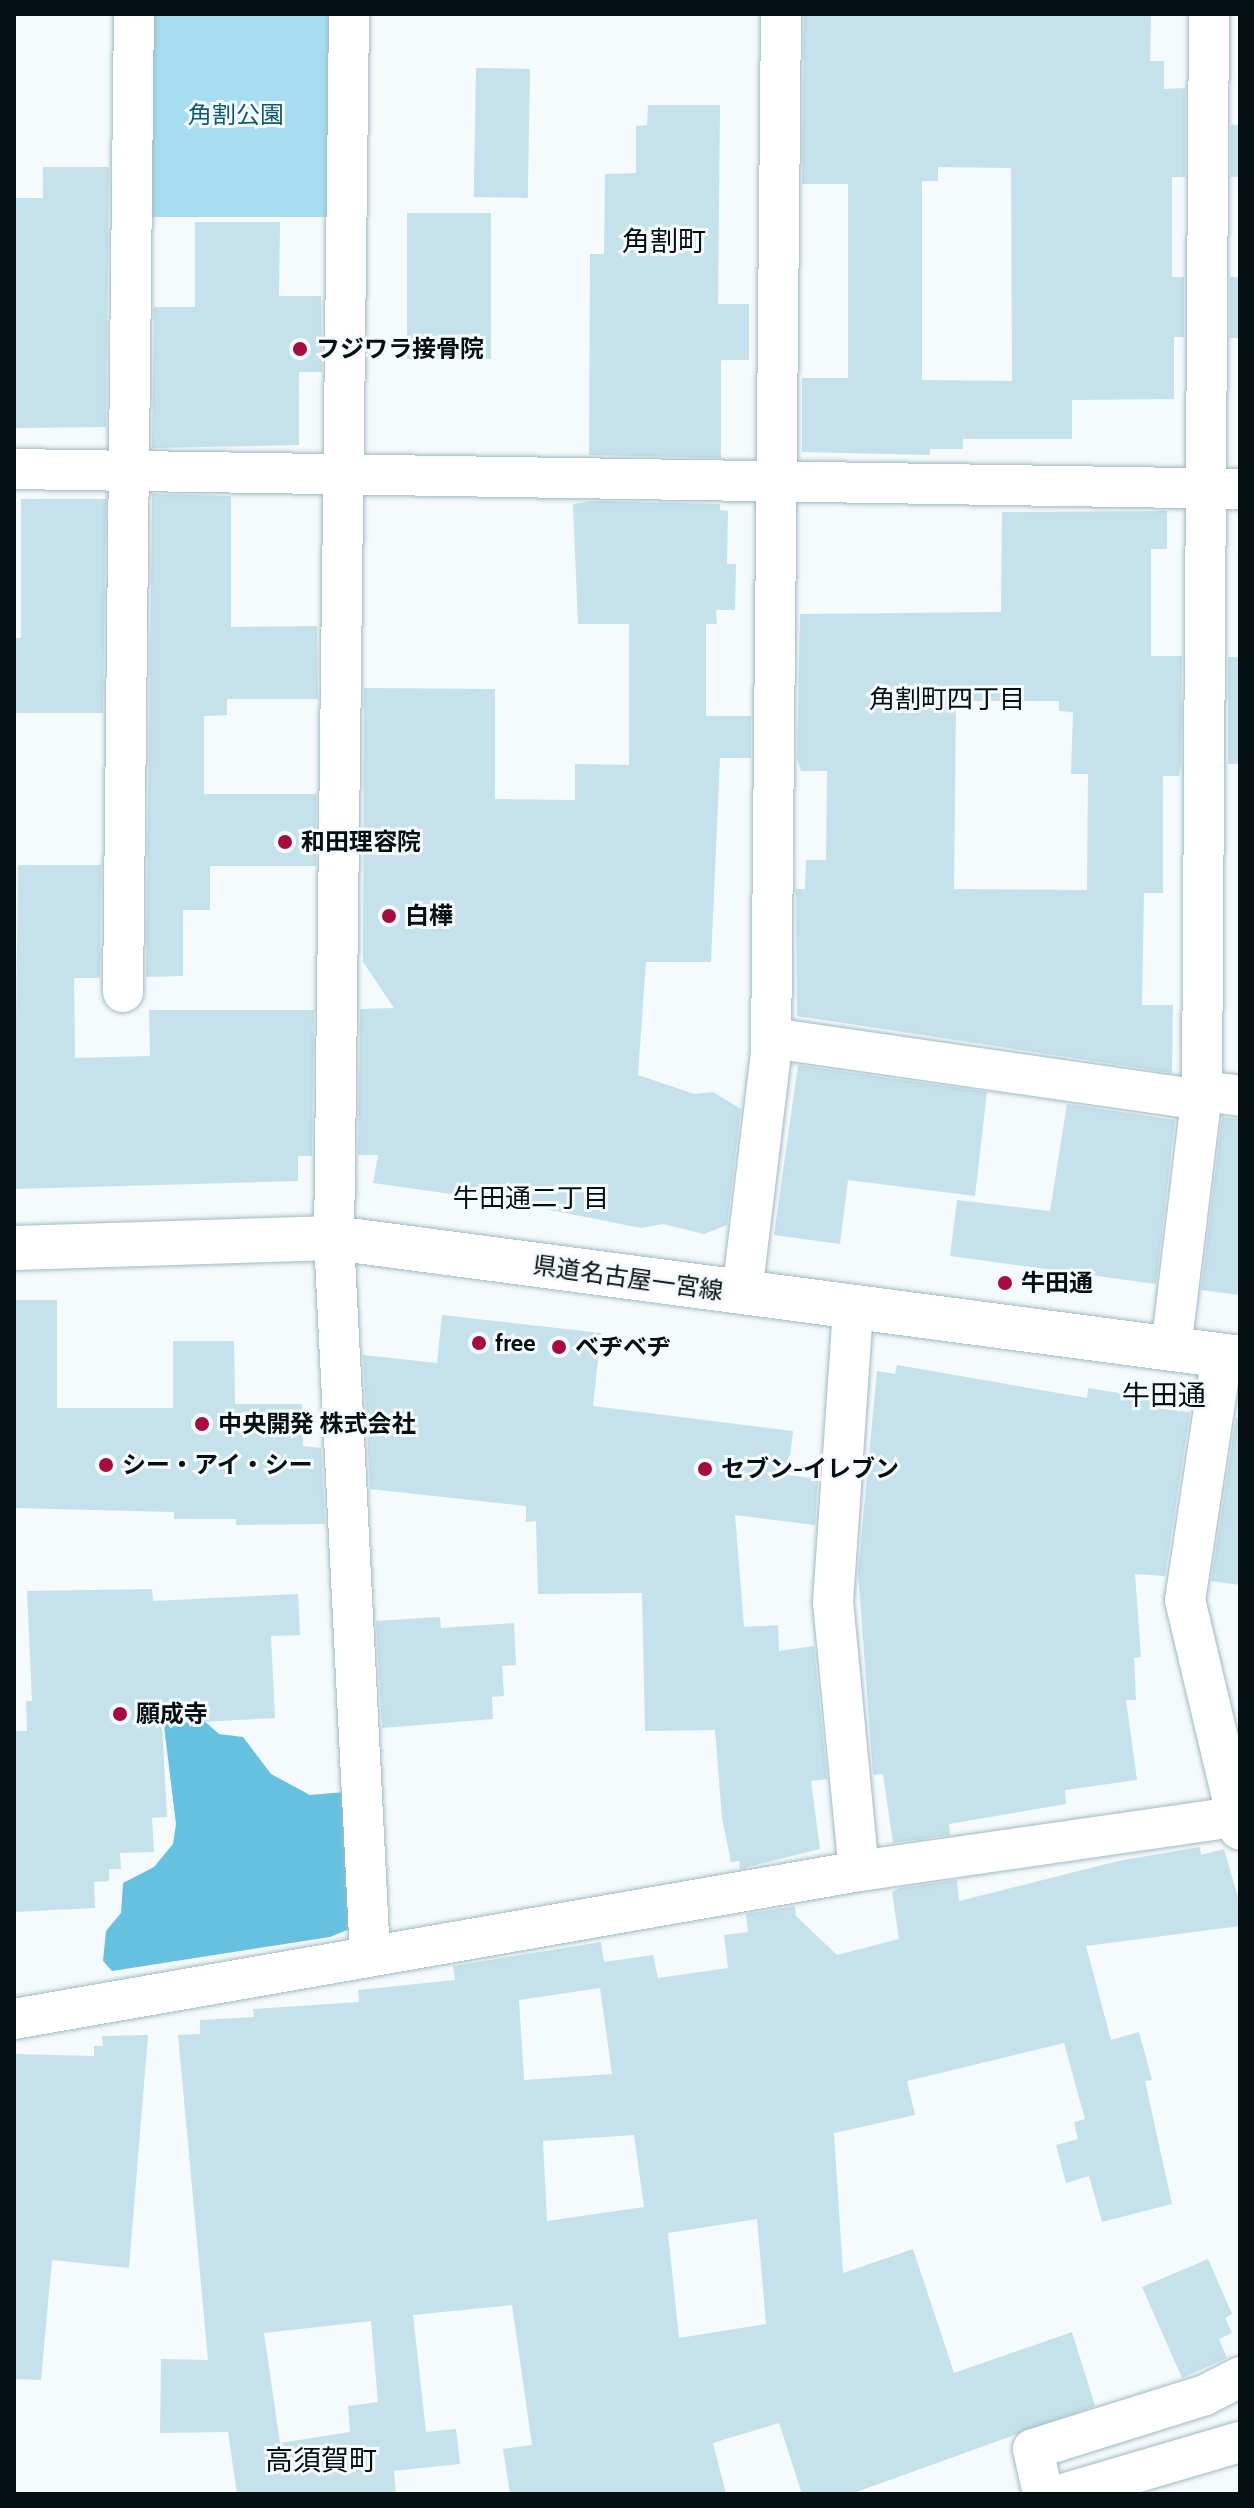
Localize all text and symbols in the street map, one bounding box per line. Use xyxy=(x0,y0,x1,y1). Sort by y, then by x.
park label: 角割公園 xyxy=(188,101,284,129)
district label: 角割町 xyxy=(622,224,706,258)
place label: フジワラ接骨院 xyxy=(316,335,484,363)
marker: フジワラ接骨院 xyxy=(291,340,309,358)
district label: 角割町四丁目 xyxy=(869,684,1025,716)
place label: 和田理容院 xyxy=(301,828,421,856)
marker: 和田理容院 xyxy=(276,833,294,851)
place label: 白樺 xyxy=(405,902,453,930)
marker: 白樺 xyxy=(380,907,398,925)
district label: 牛田通二丁目 xyxy=(453,1183,609,1215)
street label: 県道名古屋一宮線 xyxy=(531,1250,725,1306)
place label: 牛田通 xyxy=(1021,1269,1093,1297)
marker: 牛田通 xyxy=(996,1274,1014,1292)
place label: free xyxy=(495,1329,536,1357)
place label: ベヂベヂ xyxy=(575,1333,671,1361)
marker: free xyxy=(470,1334,488,1352)
marker: ベヂベヂ xyxy=(550,1338,568,1356)
district label: 牛田通 xyxy=(1122,1378,1206,1412)
place label: 中央開発 株式会社 xyxy=(218,1410,415,1438)
marker: 中央開発 株式会社 xyxy=(193,1415,211,1433)
place label: シー・アイ・シー xyxy=(122,1451,314,1479)
place label: セブン-イレブン xyxy=(721,1455,899,1483)
marker: シー・アイ・シー xyxy=(97,1456,115,1474)
marker: セブン-イレブン xyxy=(696,1460,714,1478)
place label: 願成寺 xyxy=(136,1700,208,1728)
marker: 願成寺 xyxy=(111,1705,129,1723)
district label: 高須賀町 xyxy=(265,2443,377,2477)

